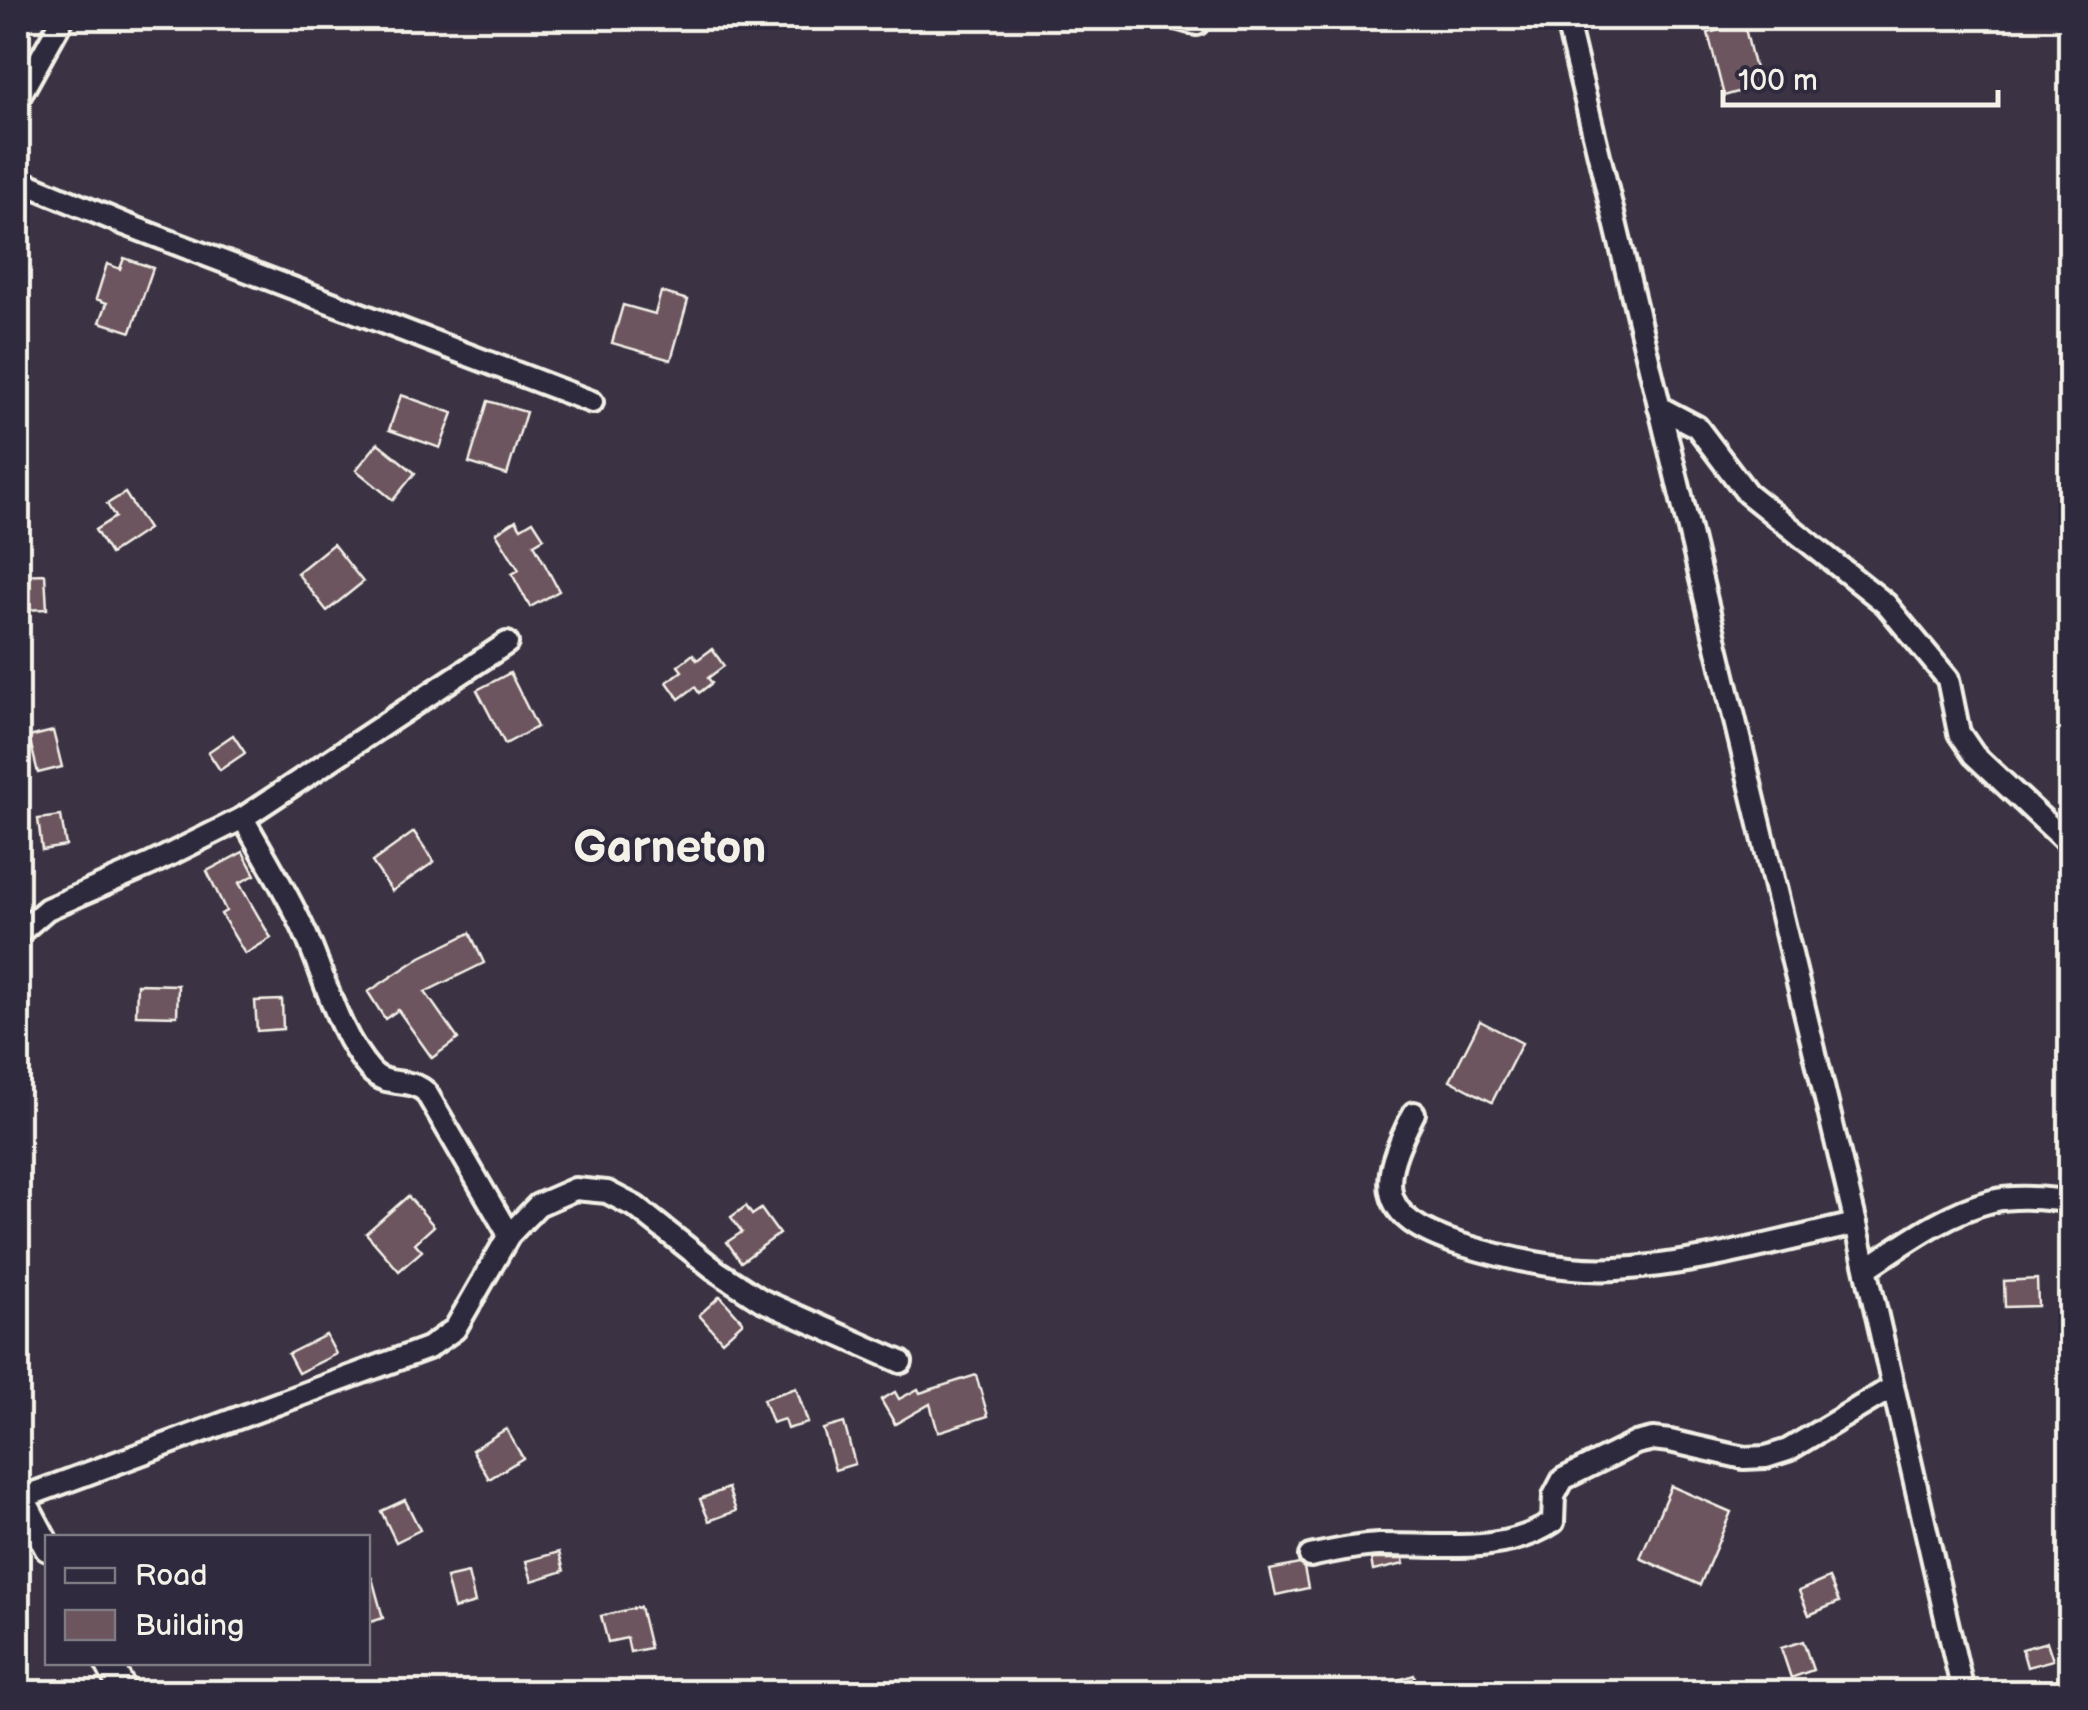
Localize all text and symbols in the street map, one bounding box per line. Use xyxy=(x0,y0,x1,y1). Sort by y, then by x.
scale bar xyxy=(1723,45,1998,107)
text: 100 m xyxy=(1738,63,1818,99)
district label: Garneton xyxy=(574,821,766,876)
legend xyxy=(45,1535,370,1665)
text: Road xyxy=(135,1558,208,1594)
text: Building xyxy=(135,1608,244,1644)

